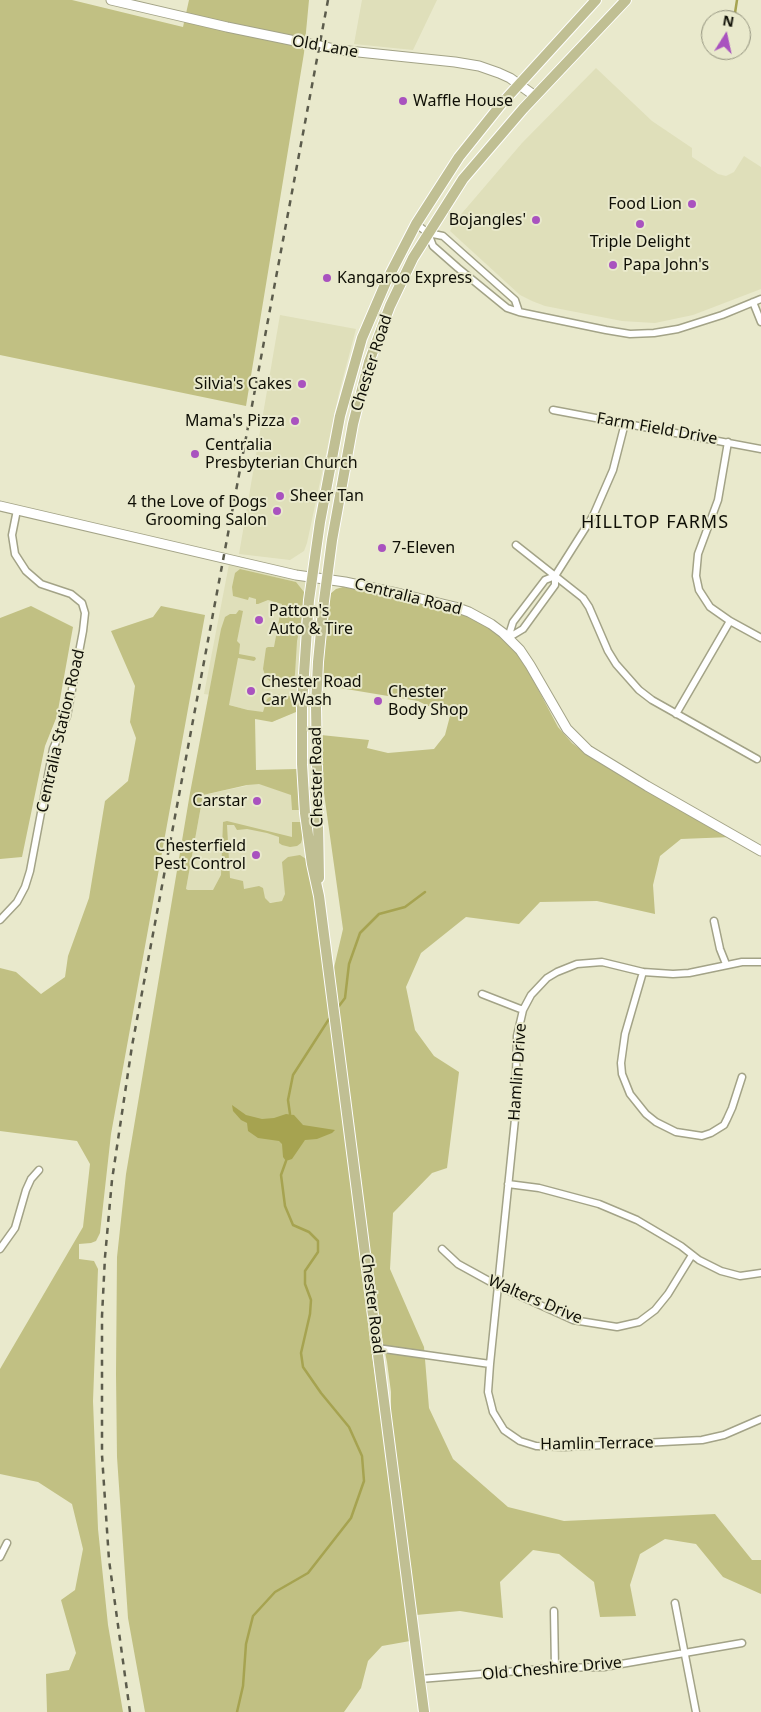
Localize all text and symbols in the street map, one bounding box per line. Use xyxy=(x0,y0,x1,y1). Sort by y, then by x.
north arrow xyxy=(701,10,751,60)
text: N xyxy=(721,10,736,31)
street label: Old Lane xyxy=(290,32,360,62)
place label: Waffle House xyxy=(413,91,513,111)
marker: Waffle House xyxy=(397,95,409,107)
place label: Food Lion xyxy=(608,194,682,214)
marker: Food Lion xyxy=(686,198,698,210)
place label: Bojangles' xyxy=(449,210,526,230)
marker: Bojangles' xyxy=(530,214,542,226)
marker: Triple Delight xyxy=(634,218,646,230)
place label: Triple Delight xyxy=(590,232,690,252)
place label: Papa John's xyxy=(623,255,709,275)
marker: Papa John's xyxy=(607,259,619,271)
place label: Kangaroo Express xyxy=(337,268,472,288)
marker: Kangaroo Express xyxy=(321,272,333,284)
street label: Chester Road xyxy=(347,312,397,414)
place label: Silvia's Cakes xyxy=(195,374,292,394)
marker: Silvia's Cakes xyxy=(296,378,308,390)
street label: Farm Field Drive xyxy=(595,409,719,449)
place label: Mama's Pizza xyxy=(185,411,285,431)
marker: Mama's Pizza xyxy=(289,415,301,427)
place label: Centralia Presbyterian Church xyxy=(205,435,358,473)
marker: Centralia Presbyterian Church xyxy=(189,448,201,460)
place label: Sheer Tan xyxy=(290,486,364,506)
marker: Sheer Tan xyxy=(274,490,286,502)
place label: 4 the Love of Dogs Grooming Salon xyxy=(128,492,267,530)
marker: 4 the Love of Dogs Grooming Salon xyxy=(271,505,283,517)
district label: HILLTOP FARMS xyxy=(579,512,731,534)
place label: 7-Eleven xyxy=(392,538,455,558)
marker: 7-Eleven xyxy=(376,542,388,554)
street label: Centralia Road xyxy=(352,574,464,620)
place label: Patton's Auto & Tire xyxy=(269,601,353,639)
marker: Patton's Auto & Tire xyxy=(253,614,265,626)
street label: Centralia Station Road xyxy=(33,647,89,815)
place label: Chester Road Car Wash xyxy=(261,672,362,710)
place label: Chester Body Shop xyxy=(388,682,468,720)
marker: Chester Road Car Wash xyxy=(245,685,257,697)
marker: Chester Body Shop xyxy=(372,695,384,707)
street label: Chester Road xyxy=(307,726,327,828)
place label: Carstar xyxy=(192,791,247,811)
marker: Carstar xyxy=(251,795,263,807)
place label: Chesterfield Pest Control xyxy=(154,836,246,874)
marker: Chesterfield Pest Control xyxy=(250,849,262,861)
street label: Hamlin Drive xyxy=(505,1023,531,1121)
street label: Chester Road xyxy=(356,1253,388,1355)
street label: Walters Drive xyxy=(485,1272,585,1328)
street label: Hamlin Terrace xyxy=(540,1433,654,1455)
street label: Old Cheshire Drive xyxy=(481,1653,623,1685)

